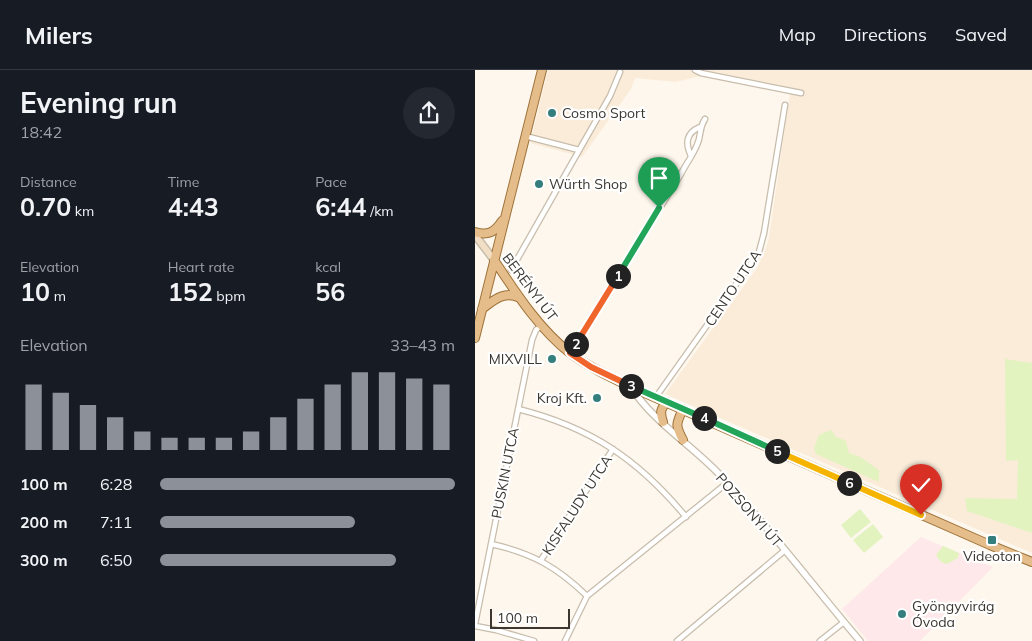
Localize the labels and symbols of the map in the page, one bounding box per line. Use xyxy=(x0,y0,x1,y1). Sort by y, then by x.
place label: Cosmo Sport xyxy=(562,104,646,122)
marker: Cosmo Sport xyxy=(546,107,558,119)
pin xyxy=(638,157,680,208)
place label: Würth Shop xyxy=(549,175,627,193)
marker: Würth Shop xyxy=(533,178,545,190)
street label: CENTO UTCA xyxy=(701,246,766,330)
street label: BERÉNYI ÚT xyxy=(499,249,562,325)
pin: 1 xyxy=(605,264,631,288)
pin: 2 xyxy=(563,332,589,356)
place label: MIXVILL xyxy=(489,350,542,368)
marker: MIXVILL xyxy=(546,353,558,365)
pin: 3 xyxy=(619,374,643,398)
place label: Kroj Kft. xyxy=(537,389,587,407)
marker: Kroj Kft. xyxy=(591,392,603,404)
pin: 4 xyxy=(691,406,717,430)
street label: PUSKIN UTCA xyxy=(487,425,523,520)
pin: 5 xyxy=(765,438,789,464)
street label: KISFALUDY UTCA xyxy=(538,451,616,558)
pin xyxy=(900,464,942,515)
street label: POZSONYI ÚT xyxy=(712,469,786,551)
pin: 6 xyxy=(837,470,861,496)
marker: Videoton xyxy=(986,534,998,546)
place label: Videoton xyxy=(963,547,1021,565)
place label: Gyöngyvirág Óvoda xyxy=(912,597,995,631)
scale bar xyxy=(490,606,570,629)
marker: Gyöngyvirág Óvoda xyxy=(896,608,908,620)

